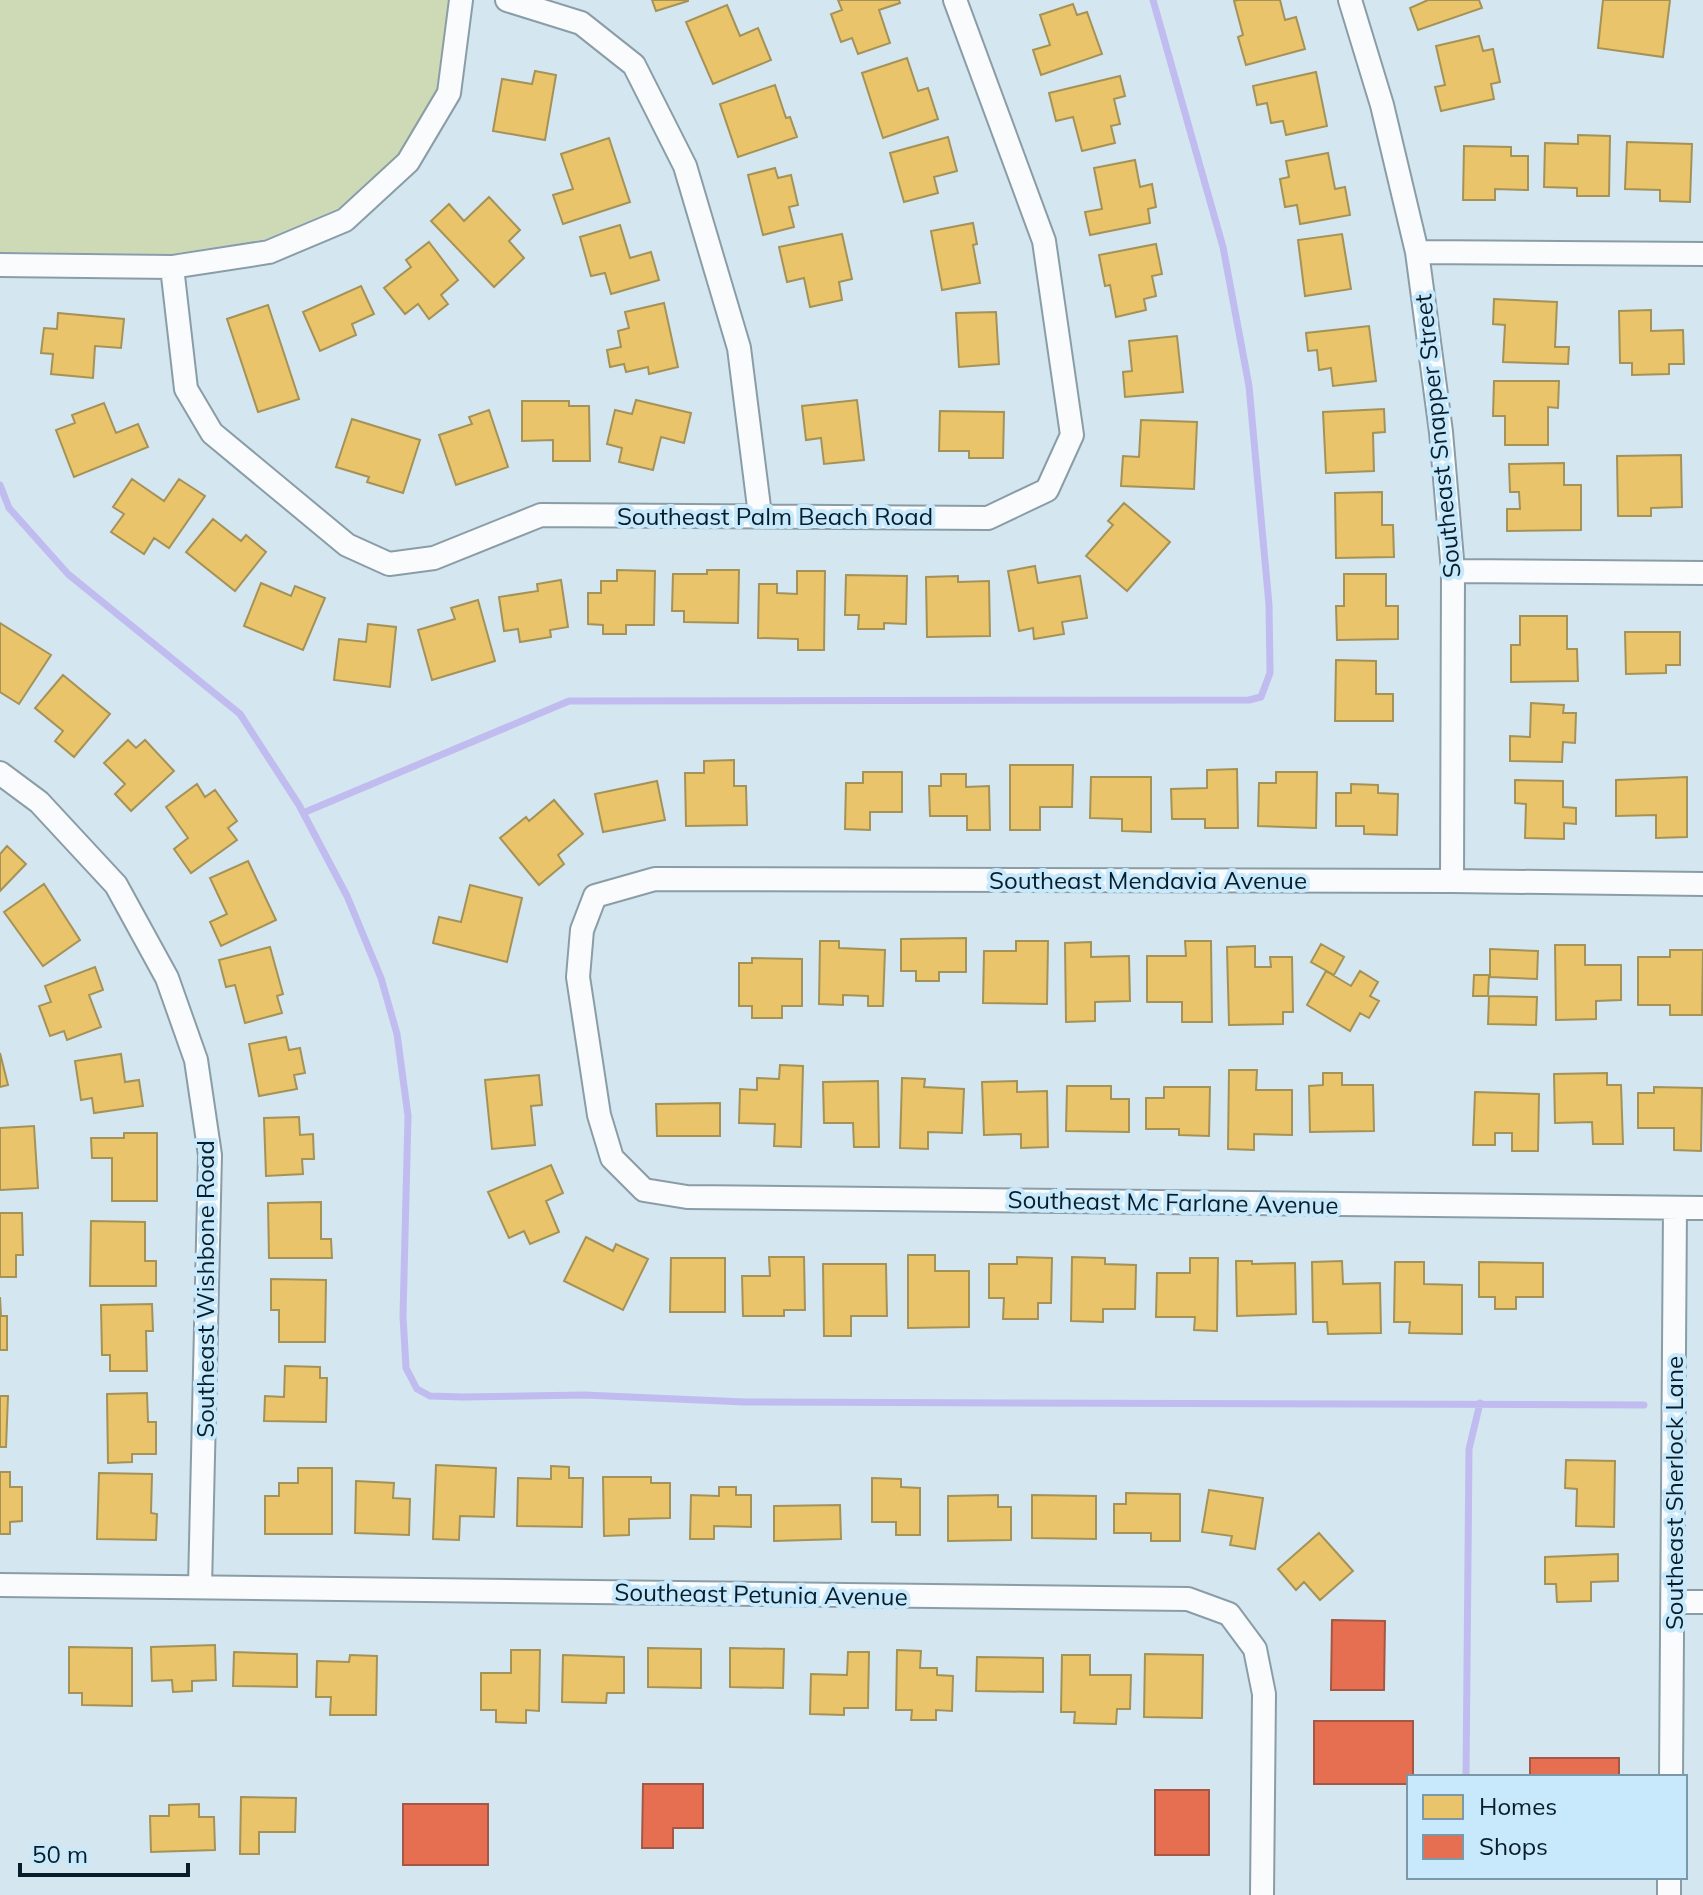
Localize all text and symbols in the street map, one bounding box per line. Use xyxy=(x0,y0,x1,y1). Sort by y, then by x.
street label: Southeast Snapper Street xyxy=(1407,292,1467,580)
street label: Southeast Palm Beach Road xyxy=(617,501,933,531)
street label: Southeast Mendavia Avenue xyxy=(989,865,1307,895)
street label: Southeast Wishbone Road xyxy=(190,1140,220,1438)
street label: Southeast Mc Farlane Avenue xyxy=(1007,1184,1339,1220)
street label: Southeast Sherlock Lane xyxy=(1659,1356,1689,1630)
street label: Southeast Petunia Avenue xyxy=(614,1576,908,1612)
legend xyxy=(1407,1775,1687,1879)
text: Homes xyxy=(1479,1791,1557,1821)
scale bar xyxy=(20,1827,188,1877)
text: Shops xyxy=(1479,1831,1548,1861)
text: 50 m xyxy=(32,1839,88,1869)

